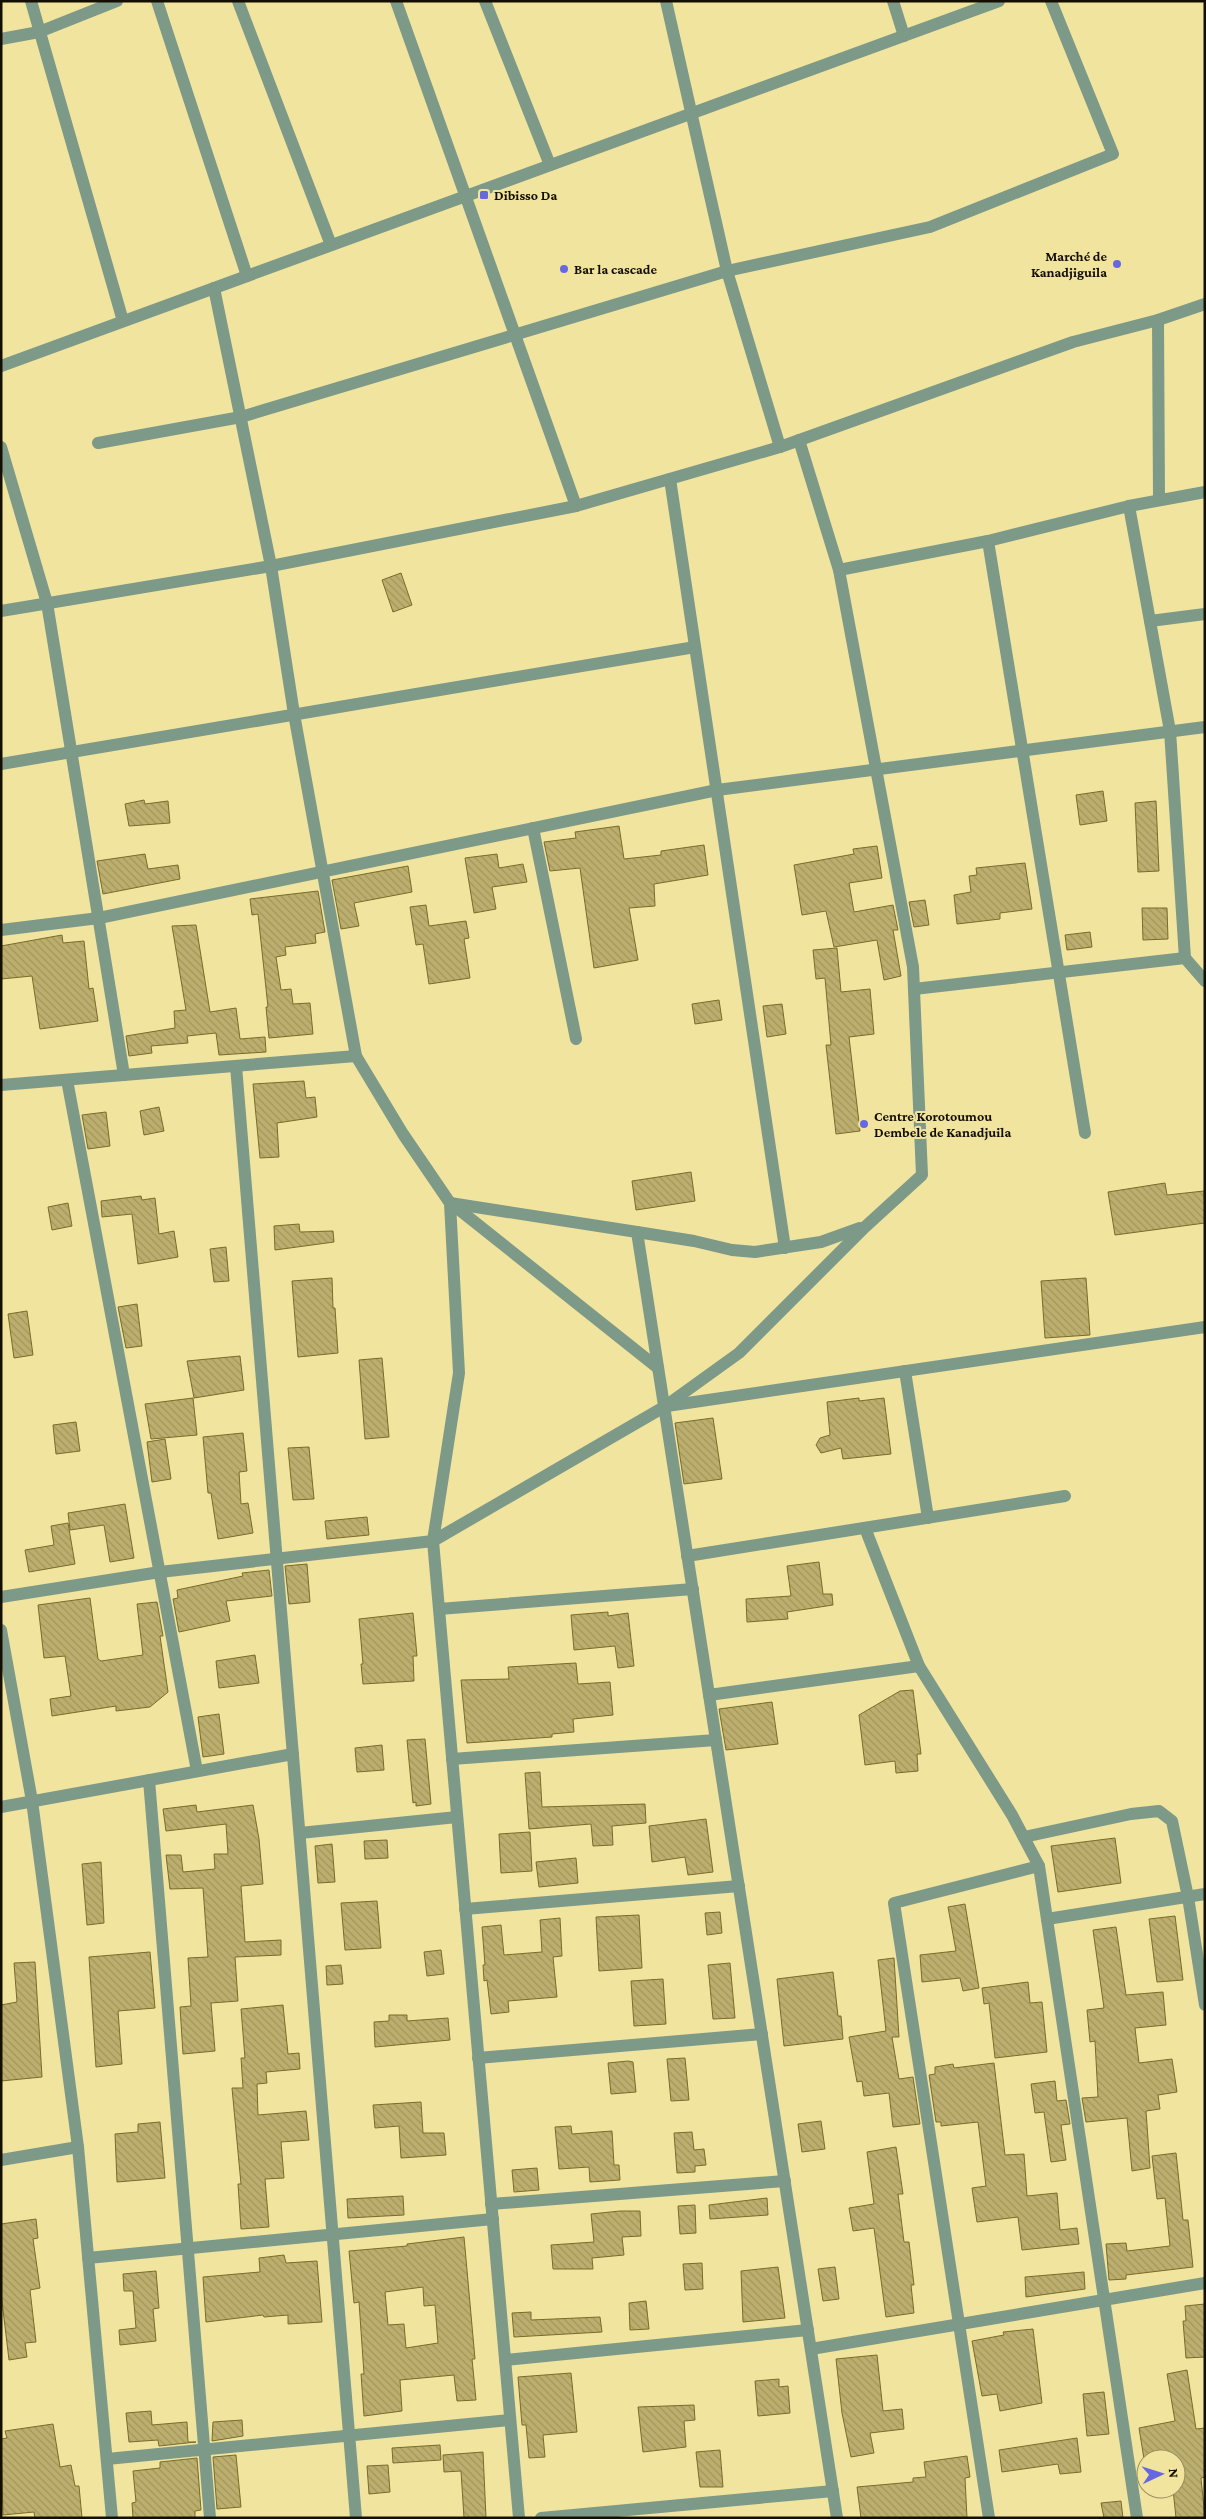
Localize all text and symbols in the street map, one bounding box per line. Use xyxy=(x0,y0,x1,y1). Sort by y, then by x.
place label: Dibisso Da xyxy=(494,187,557,203)
marker: Dibisso Da xyxy=(478,189,490,201)
place label: Marché de Kanadjiguila xyxy=(1031,248,1107,281)
marker: Marché de Kanadjiguila xyxy=(1111,258,1123,270)
place label: Bar la cascade xyxy=(574,261,657,277)
marker: Bar la cascade xyxy=(558,263,570,275)
place label: Centre Korotoumou Dembele de Kanadjuila xyxy=(874,1108,1011,1141)
marker: Centre Korotoumou Dembele de Kanadjuila xyxy=(858,1118,870,1130)
north arrow xyxy=(1136,2449,1186,2499)
text: N xyxy=(1166,2468,1182,2479)

